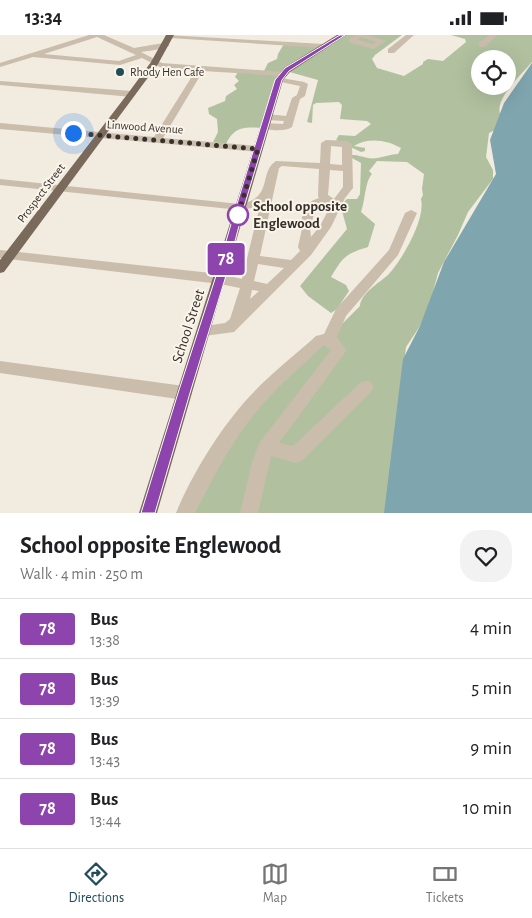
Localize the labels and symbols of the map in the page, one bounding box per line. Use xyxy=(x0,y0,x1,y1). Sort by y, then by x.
marker: Rhody Hen Cafe xyxy=(114,66,126,78)
place label: Rhody Hen Cafe xyxy=(130,66,204,79)
street label: Linwood Avenue xyxy=(106,118,184,136)
your location xyxy=(61,121,86,146)
street label: Prospect Street xyxy=(15,161,67,225)
place label: School opposite Englewood xyxy=(253,199,347,231)
marker: School opposite Englewood xyxy=(227,204,249,226)
line badge: 78 xyxy=(204,243,248,275)
street label: School Street xyxy=(170,287,208,365)

